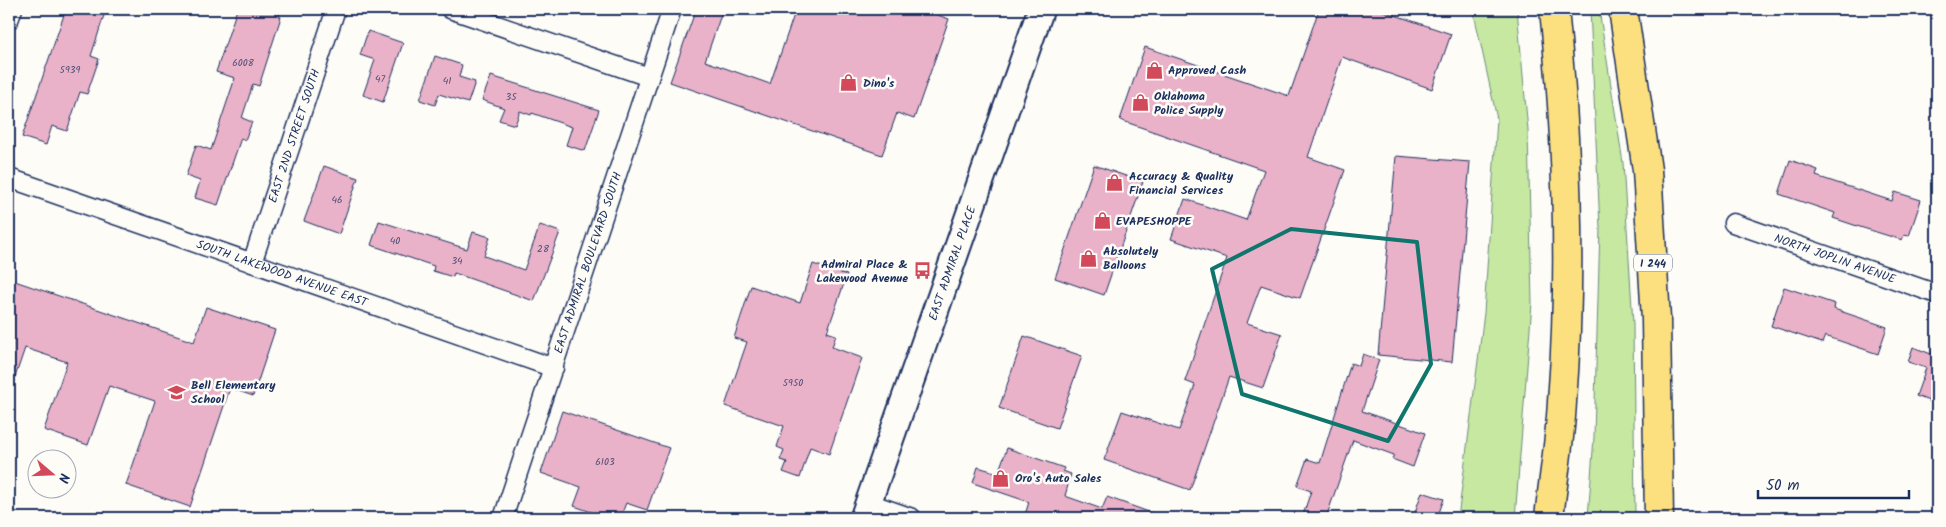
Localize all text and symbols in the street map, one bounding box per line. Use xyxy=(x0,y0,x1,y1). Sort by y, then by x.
house number: 6008 xyxy=(232,55,255,71)
shop icon: Approved Cash xyxy=(1144,60,1164,80)
place label: Approved Cash xyxy=(1168,61,1246,80)
house number: 5939 xyxy=(60,62,81,78)
street label: EAST 2ND STREET SOUTH xyxy=(264,66,326,205)
house number: 47 xyxy=(375,71,385,87)
house number: 41 xyxy=(443,73,451,89)
shop icon: Dino's xyxy=(839,73,859,93)
place label: Dino's xyxy=(863,74,895,93)
place label: Oklahoma Police Supply xyxy=(1154,87,1224,120)
house number: 35 xyxy=(505,89,517,105)
shop icon: Oklahoma Police Supply xyxy=(1130,93,1150,113)
place label: Accuracy & Quality Financial Services xyxy=(1129,167,1234,200)
street label: EAST ADMIRAL BOULEVARD SOUTH xyxy=(549,170,627,356)
shop icon: Accuracy & Quality Financial Services xyxy=(1105,173,1125,193)
house number: 46 xyxy=(331,192,343,208)
street label: EAST ADMIRAL PLACE xyxy=(924,202,982,323)
shop icon: EVAPESHOPPE xyxy=(1092,211,1112,231)
place label: EVAPESHOPPE xyxy=(1116,212,1193,231)
street label: NORTH JOPLIN AVENUE xyxy=(1771,229,1899,289)
house number: 40 xyxy=(390,233,400,249)
street label: SOUTH LAKEWOOD AVENUE EAST xyxy=(194,235,371,313)
house number: 28 xyxy=(537,241,550,257)
place label: Absolutely Balloons xyxy=(1103,242,1159,275)
shop icon: Absolutely Balloons xyxy=(1079,248,1099,268)
house number: 34 xyxy=(451,253,463,269)
road number: I 244 xyxy=(1634,254,1672,272)
place label: Admiral Place & Lakewood Avenue xyxy=(816,255,908,288)
bus stop icon: Admiral Place & Lakewood Avenue xyxy=(912,261,932,281)
house number: 5950 xyxy=(783,375,803,391)
place label: Bell Elementary School xyxy=(191,376,276,409)
school or university icon: Bell Elementary School xyxy=(167,382,187,402)
north arrow xyxy=(28,450,78,500)
house number: 6103 xyxy=(595,454,615,470)
scale bar xyxy=(1758,467,1910,499)
shop icon: Oro's Auto Sales xyxy=(991,468,1011,488)
place label: Oro's Auto Sales xyxy=(1015,469,1102,488)
text: N xyxy=(51,470,75,486)
text: 50 m xyxy=(1766,474,1800,498)

